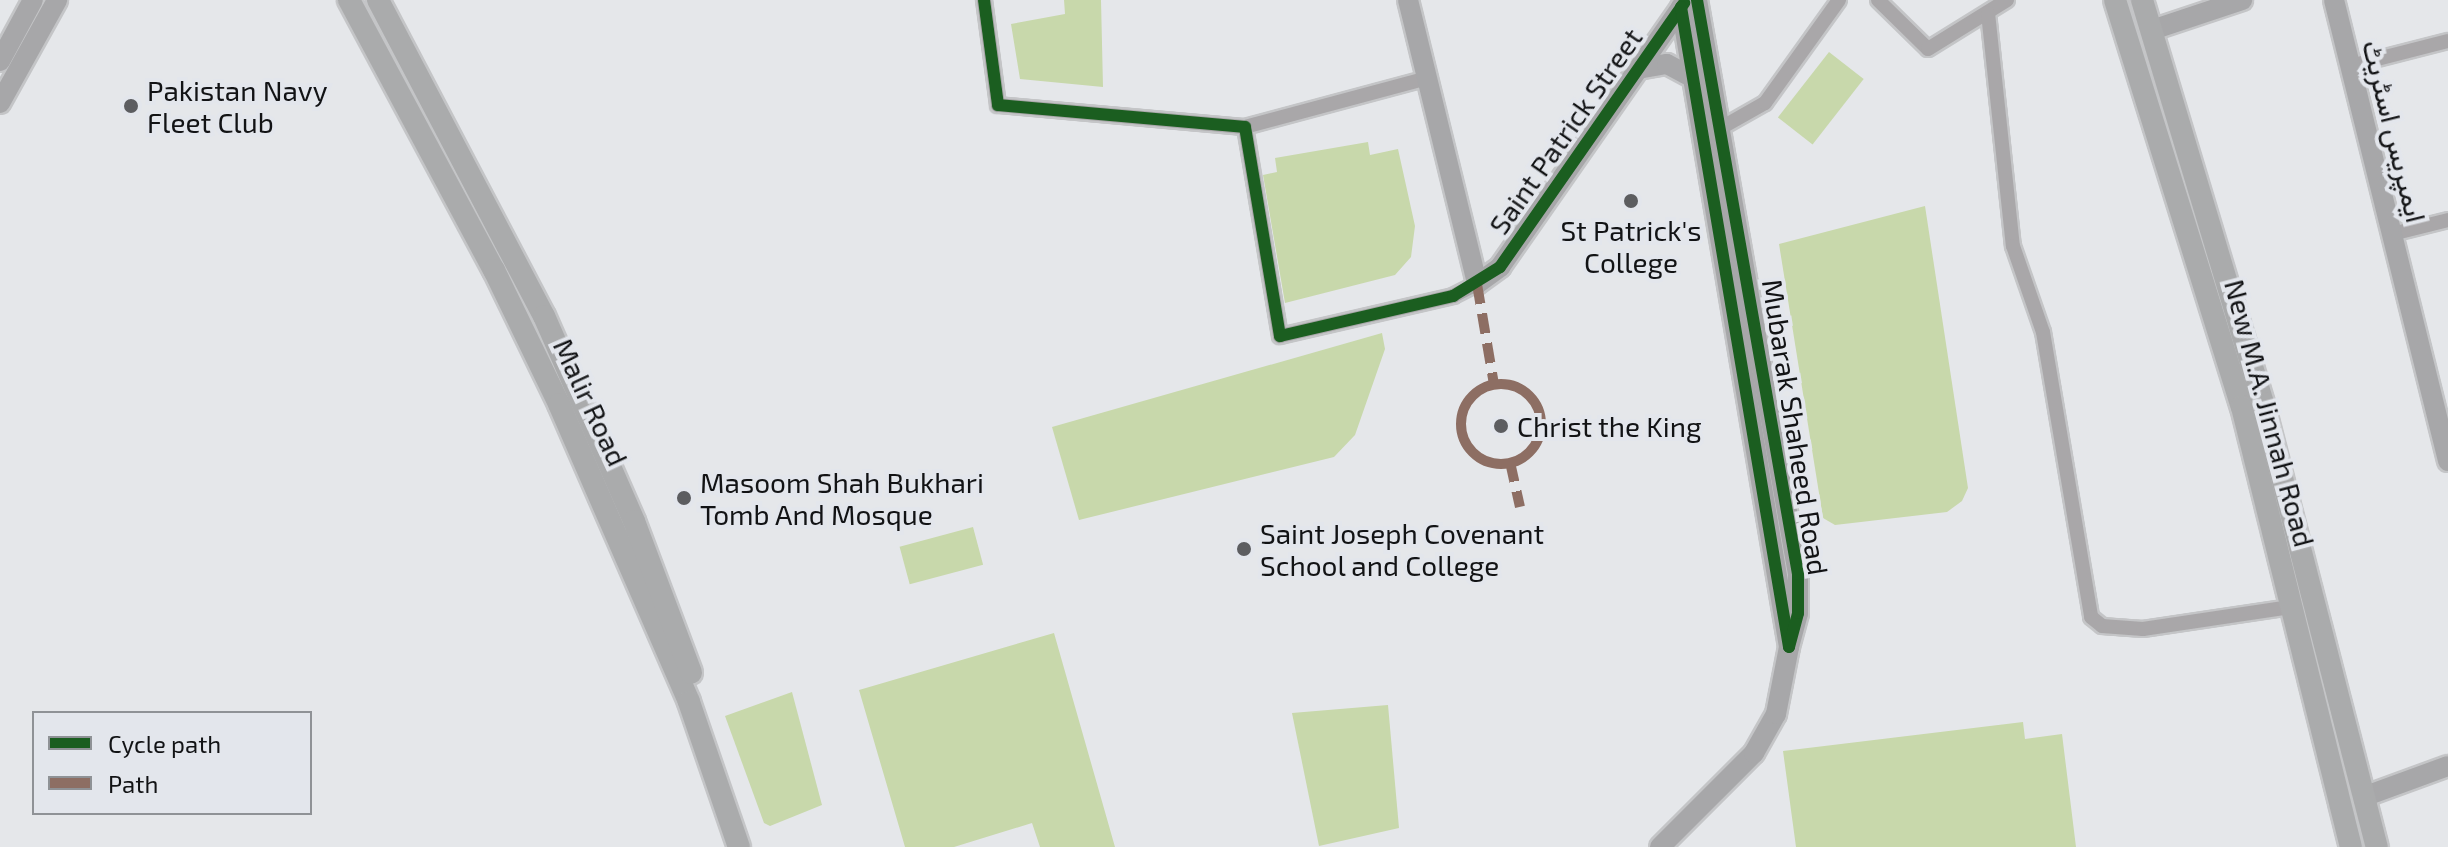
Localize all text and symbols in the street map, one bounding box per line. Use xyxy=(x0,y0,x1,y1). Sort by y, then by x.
street label: Saint Patrick Street xyxy=(1481,21,1649,241)
street label: ایمپریس اسٹریٹ xyxy=(2356,37,2434,225)
place label: Pakistan Navy Fleet Club xyxy=(147,73,328,139)
marker: Pakistan Navy Fleet Club xyxy=(122,97,140,115)
marker: St Patrick's College xyxy=(1622,192,1640,210)
place label: St Patrick's College xyxy=(1560,213,1702,279)
street label: New M.A. Jinnah Road xyxy=(2218,275,2322,551)
street label: Mubarak Shaheed Road xyxy=(1756,277,1836,577)
street label: Malir Road xyxy=(547,333,635,471)
place label: Christ the King xyxy=(1517,409,1702,443)
marker: Christ the King xyxy=(1492,417,1510,435)
place label: Masoom Shah Bukhari Tomb And Mosque xyxy=(700,465,984,531)
marker: Masoom Shah Bukhari Tomb And Mosque xyxy=(675,489,693,507)
place label: Saint Joseph Covenant School and College xyxy=(1260,516,1545,582)
marker: Saint Joseph Covenant School and College xyxy=(1235,540,1253,558)
legend xyxy=(32,711,312,815)
text: Cycle path xyxy=(108,729,221,758)
text: Path xyxy=(108,769,158,798)

